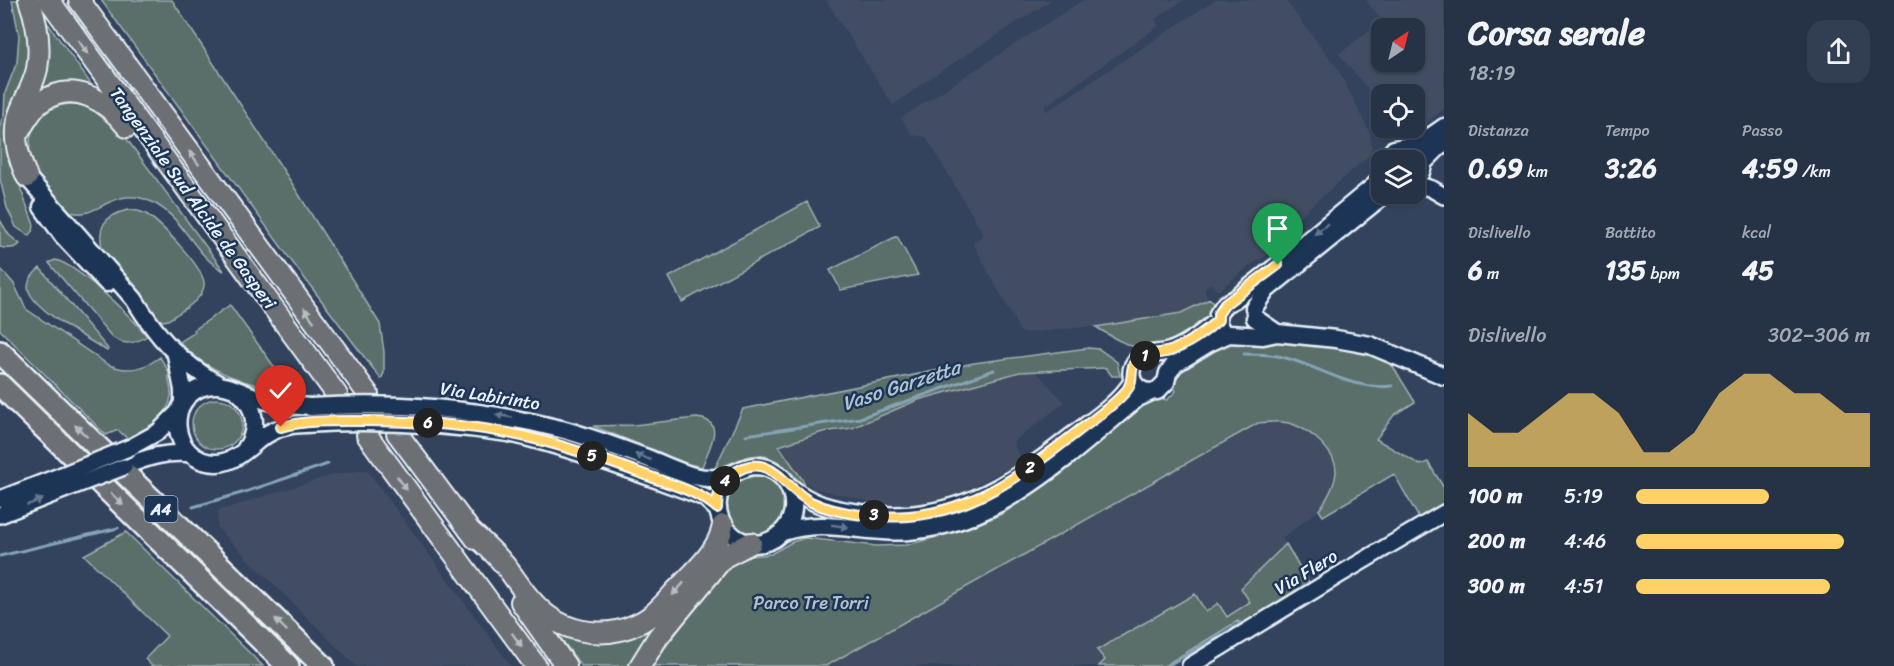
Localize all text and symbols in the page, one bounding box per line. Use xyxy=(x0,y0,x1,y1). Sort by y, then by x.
text: Corsa serale xyxy=(1468,4,1645,62)
north arrow xyxy=(1371,18,1425,72)
map controls xyxy=(1371,18,1425,204)
button: share xyxy=(1807,20,1870,83)
one-way arrow xyxy=(77,39,89,55)
text: 18:19 xyxy=(1468,56,1516,91)
street label: Tangenziale Sud Alcide de Gasperi xyxy=(101,80,286,317)
button: locate xyxy=(1371,84,1425,138)
text: Distanza xyxy=(1468,116,1529,145)
text: Tempo xyxy=(1605,116,1650,145)
text: Passo xyxy=(1742,116,1783,145)
text: 0.69 xyxy=(1468,145,1523,191)
text: 3:26 xyxy=(1605,145,1657,191)
text: 4:59 xyxy=(1742,145,1798,191)
one-way arrow xyxy=(189,150,201,165)
button: layers xyxy=(1371,150,1425,204)
text: km xyxy=(1523,157,1548,186)
text: /km xyxy=(1798,157,1831,186)
pin xyxy=(1252,203,1303,265)
icon: arrive xyxy=(1261,212,1294,245)
text: Dislivello xyxy=(1468,218,1531,247)
text: Battito xyxy=(1605,218,1656,247)
text: kcal xyxy=(1742,218,1771,247)
one-way arrow xyxy=(1313,223,1329,236)
text: 6 xyxy=(1468,247,1483,293)
text: 135 xyxy=(1605,247,1646,293)
text: 45 xyxy=(1742,247,1774,293)
text: m xyxy=(1483,259,1499,288)
text: bpm xyxy=(1646,259,1680,288)
one-way arrow xyxy=(304,308,316,323)
text: Dislivello xyxy=(1468,318,1546,353)
text: 302–306 m xyxy=(1768,318,1870,353)
pin: 1 xyxy=(1130,341,1160,371)
text: 1 xyxy=(1142,341,1148,370)
water label: Vaso Garzetta xyxy=(838,349,967,421)
pin xyxy=(255,365,306,427)
street label: Via Labirinto xyxy=(438,372,542,420)
icon: check xyxy=(264,374,297,407)
pin: 6 xyxy=(413,408,443,438)
text: 6 xyxy=(423,408,433,437)
one-way arrow xyxy=(495,411,514,420)
one-way arrow xyxy=(74,424,88,438)
pin: 5 xyxy=(577,441,607,471)
text: 5 xyxy=(587,441,597,470)
one-way arrow xyxy=(634,452,652,461)
pin: 2 xyxy=(1015,453,1045,483)
text: 2 xyxy=(1025,453,1035,482)
pin: 4 xyxy=(710,466,740,496)
text: 4 xyxy=(720,466,730,495)
one-way arrow xyxy=(395,475,407,490)
text: 100 m xyxy=(1468,479,1522,514)
text: 5:19 xyxy=(1564,479,1603,514)
one-way arrow xyxy=(109,492,124,506)
road number: A4 xyxy=(144,496,178,522)
one-way arrow xyxy=(26,497,44,507)
pin: 3 xyxy=(859,500,889,530)
text: 3 xyxy=(870,500,878,529)
one-way arrow xyxy=(831,522,850,531)
text: 200 m xyxy=(1468,524,1525,559)
text: 4:46 xyxy=(1564,524,1606,559)
street label: Via Flero xyxy=(1268,540,1344,604)
text: 300 m xyxy=(1468,569,1525,604)
text: 4:51 xyxy=(1564,569,1603,604)
one-way arrow xyxy=(671,581,685,596)
park label: Parco Tre Torri xyxy=(753,587,870,619)
one-way arrow xyxy=(274,619,288,633)
one-way arrow xyxy=(511,631,523,647)

